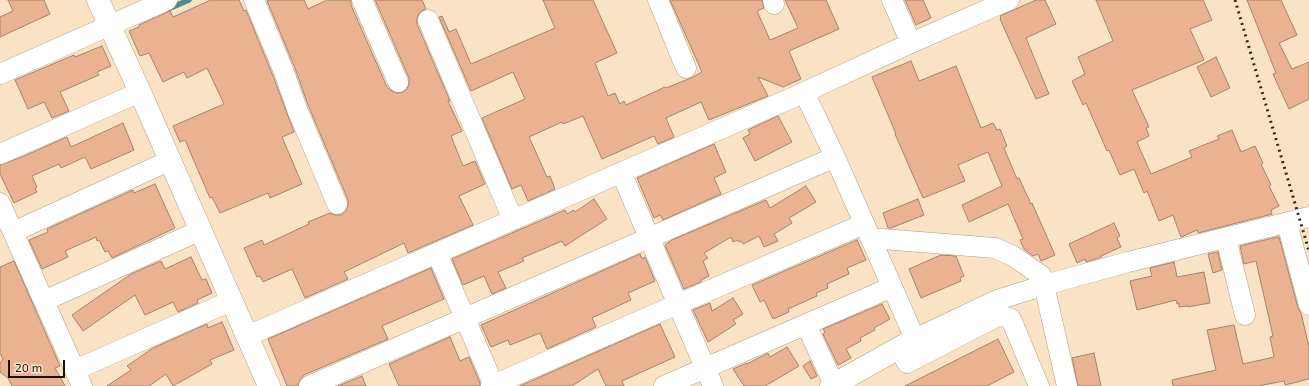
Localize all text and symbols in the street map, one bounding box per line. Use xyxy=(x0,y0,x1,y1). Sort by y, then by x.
scale bar xyxy=(10,352,67,378)
text: 20 m xyxy=(15,360,42,374)

